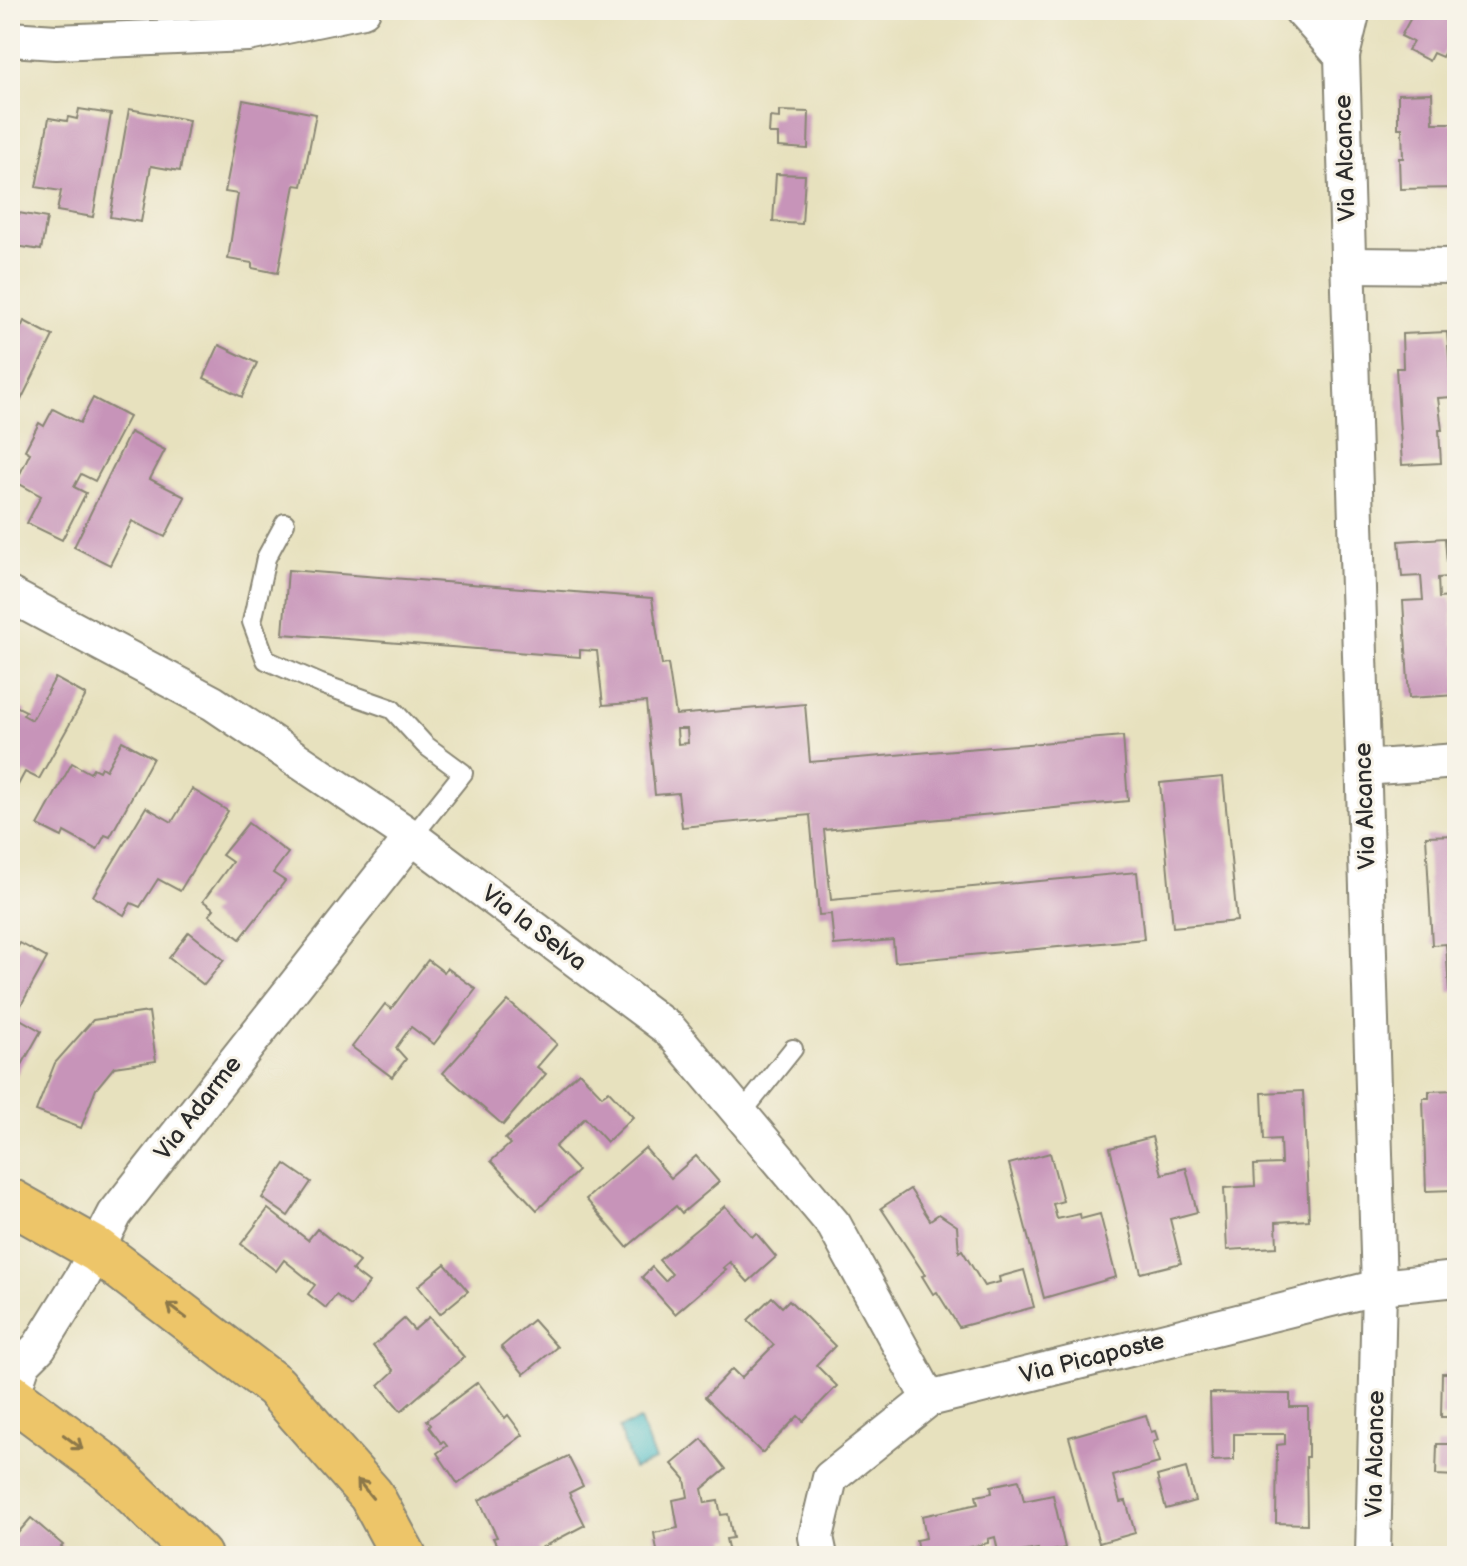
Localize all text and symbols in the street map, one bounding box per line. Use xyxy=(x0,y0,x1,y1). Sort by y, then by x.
street label: Via Alcance xyxy=(1328,94,1362,222)
street label: Via Alcance xyxy=(1348,742,1382,870)
street label: Via la Selva xyxy=(476,879,592,977)
street label: Via Adarme xyxy=(148,1050,248,1166)
one-way arrow xyxy=(167,1302,188,1319)
street label: Via Picaposte xyxy=(1017,1326,1167,1390)
street label: Via Alcance xyxy=(1359,1390,1391,1518)
one-way arrow xyxy=(61,1433,83,1450)
one-way arrow xyxy=(356,1479,373,1500)

